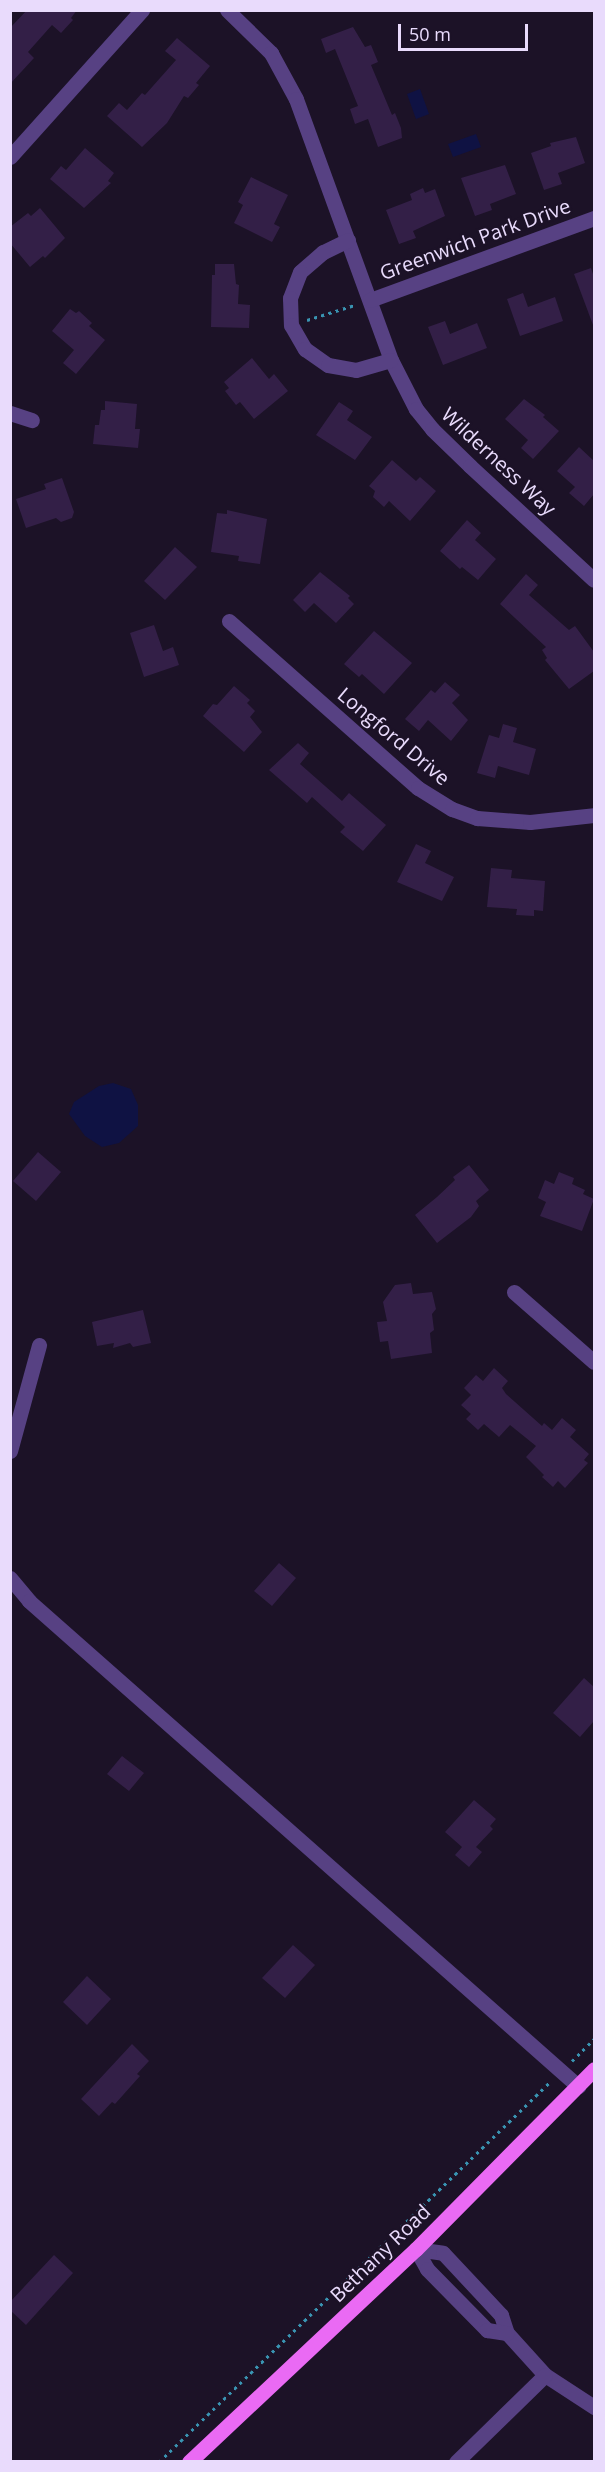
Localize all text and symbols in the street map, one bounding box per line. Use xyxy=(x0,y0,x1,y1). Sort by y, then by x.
scale bar xyxy=(401,12,532,50)
text: 50 m xyxy=(409,22,451,46)
street label: Greenwich Park Drive xyxy=(376,193,574,285)
street label: Wilderness Way xyxy=(437,402,561,520)
street label: Longford Drive xyxy=(333,682,455,790)
street label: Bethany Road xyxy=(325,2199,435,2307)

